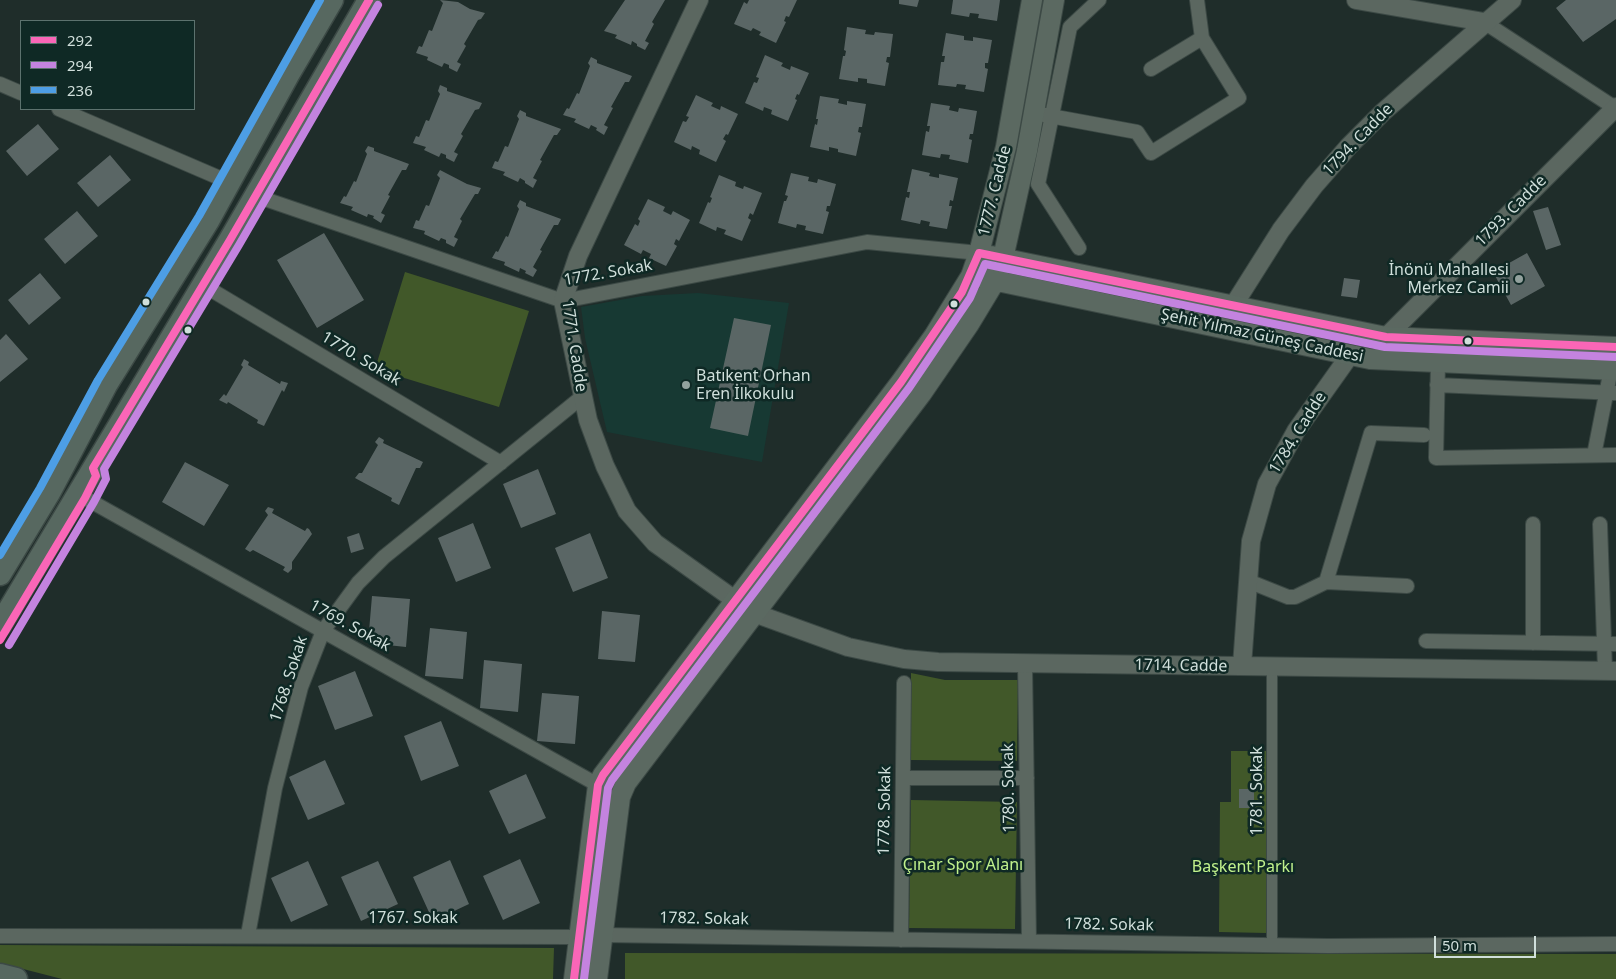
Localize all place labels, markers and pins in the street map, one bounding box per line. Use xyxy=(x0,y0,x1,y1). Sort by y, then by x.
place label: İnönü Mahallesi Merkez Camii xyxy=(1389,260,1509,298)
marker: İnönü Mahallesi Merkez Camii xyxy=(1513,273,1525,285)
unlabelled marker xyxy=(141,297,151,307)
unlabelled marker xyxy=(949,299,959,309)
unlabelled marker xyxy=(183,325,193,335)
unlabelled marker xyxy=(1463,336,1473,346)
place label: Batıkent Orhan Eren İlkokulu xyxy=(696,366,811,404)
marker: Batıkent Orhan Eren İlkokulu xyxy=(680,379,692,391)

